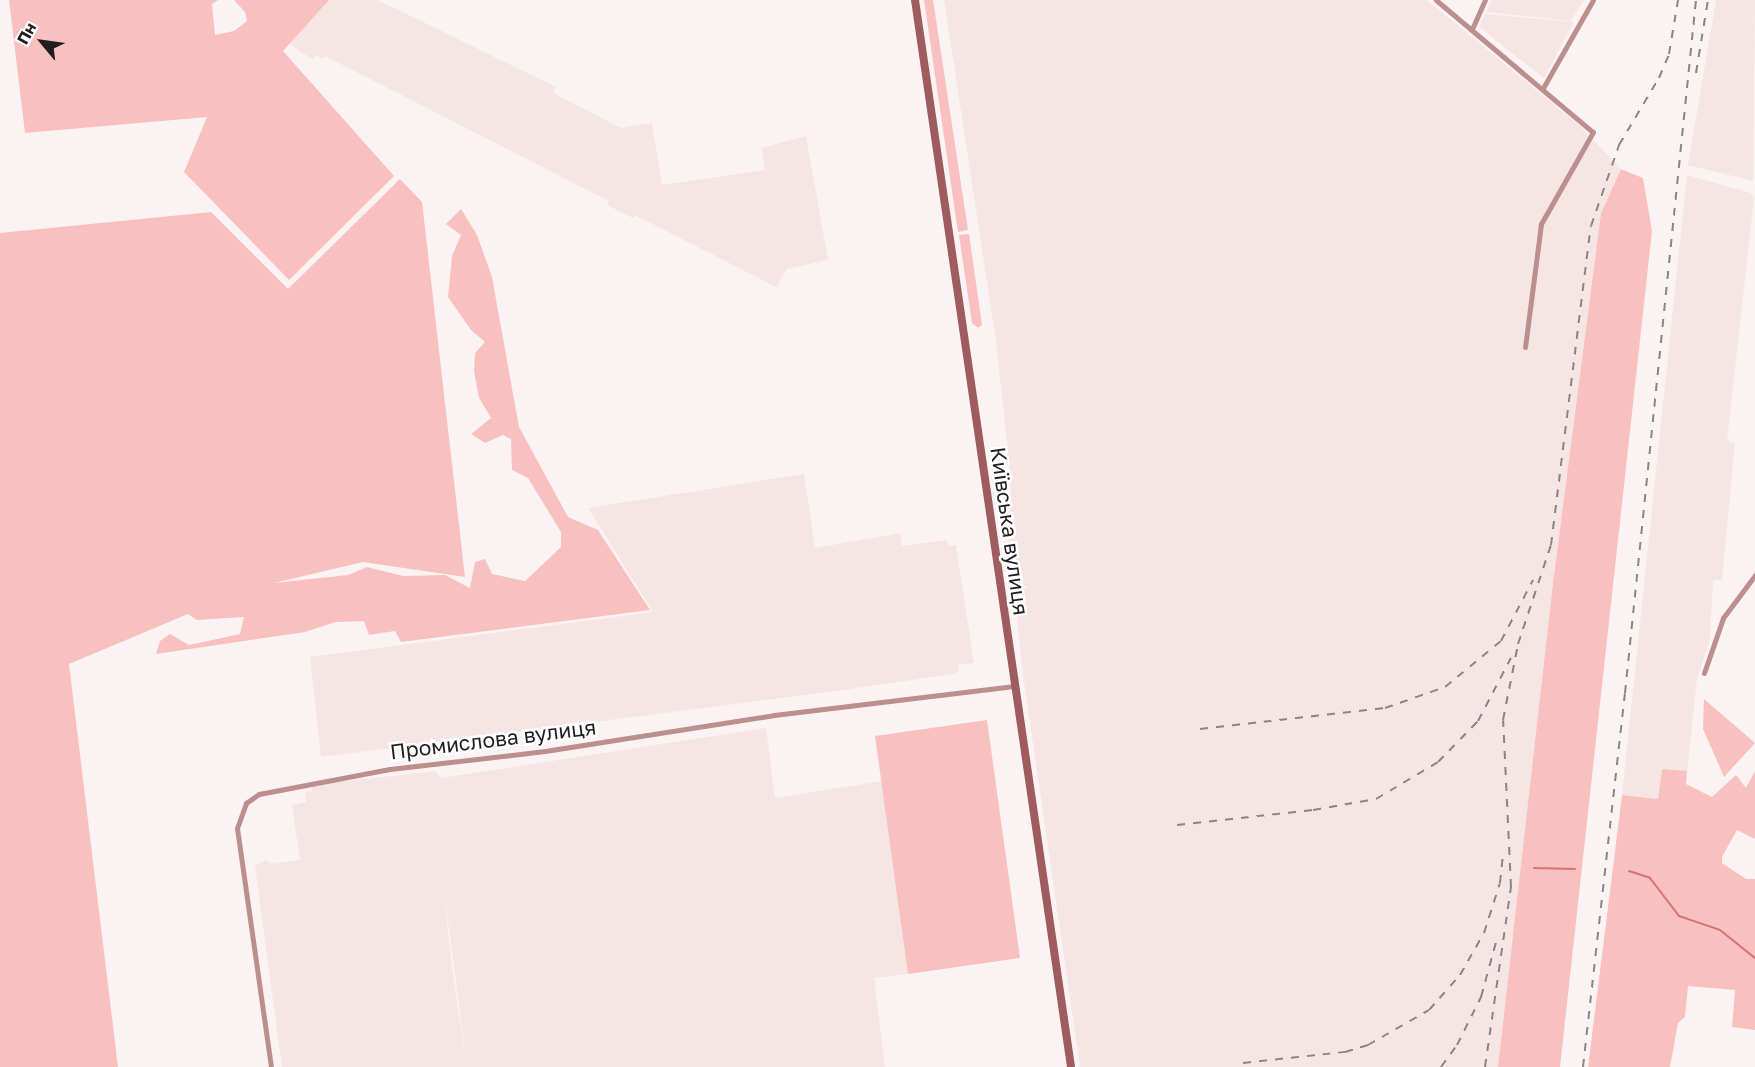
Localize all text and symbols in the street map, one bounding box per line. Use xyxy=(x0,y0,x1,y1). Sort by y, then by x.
north arrow xyxy=(12,12,72,72)
text: Пн xyxy=(12,19,40,48)
street label: Київська вулиця xyxy=(986,445,1034,617)
street label: Промислова вулиця xyxy=(388,714,598,764)

